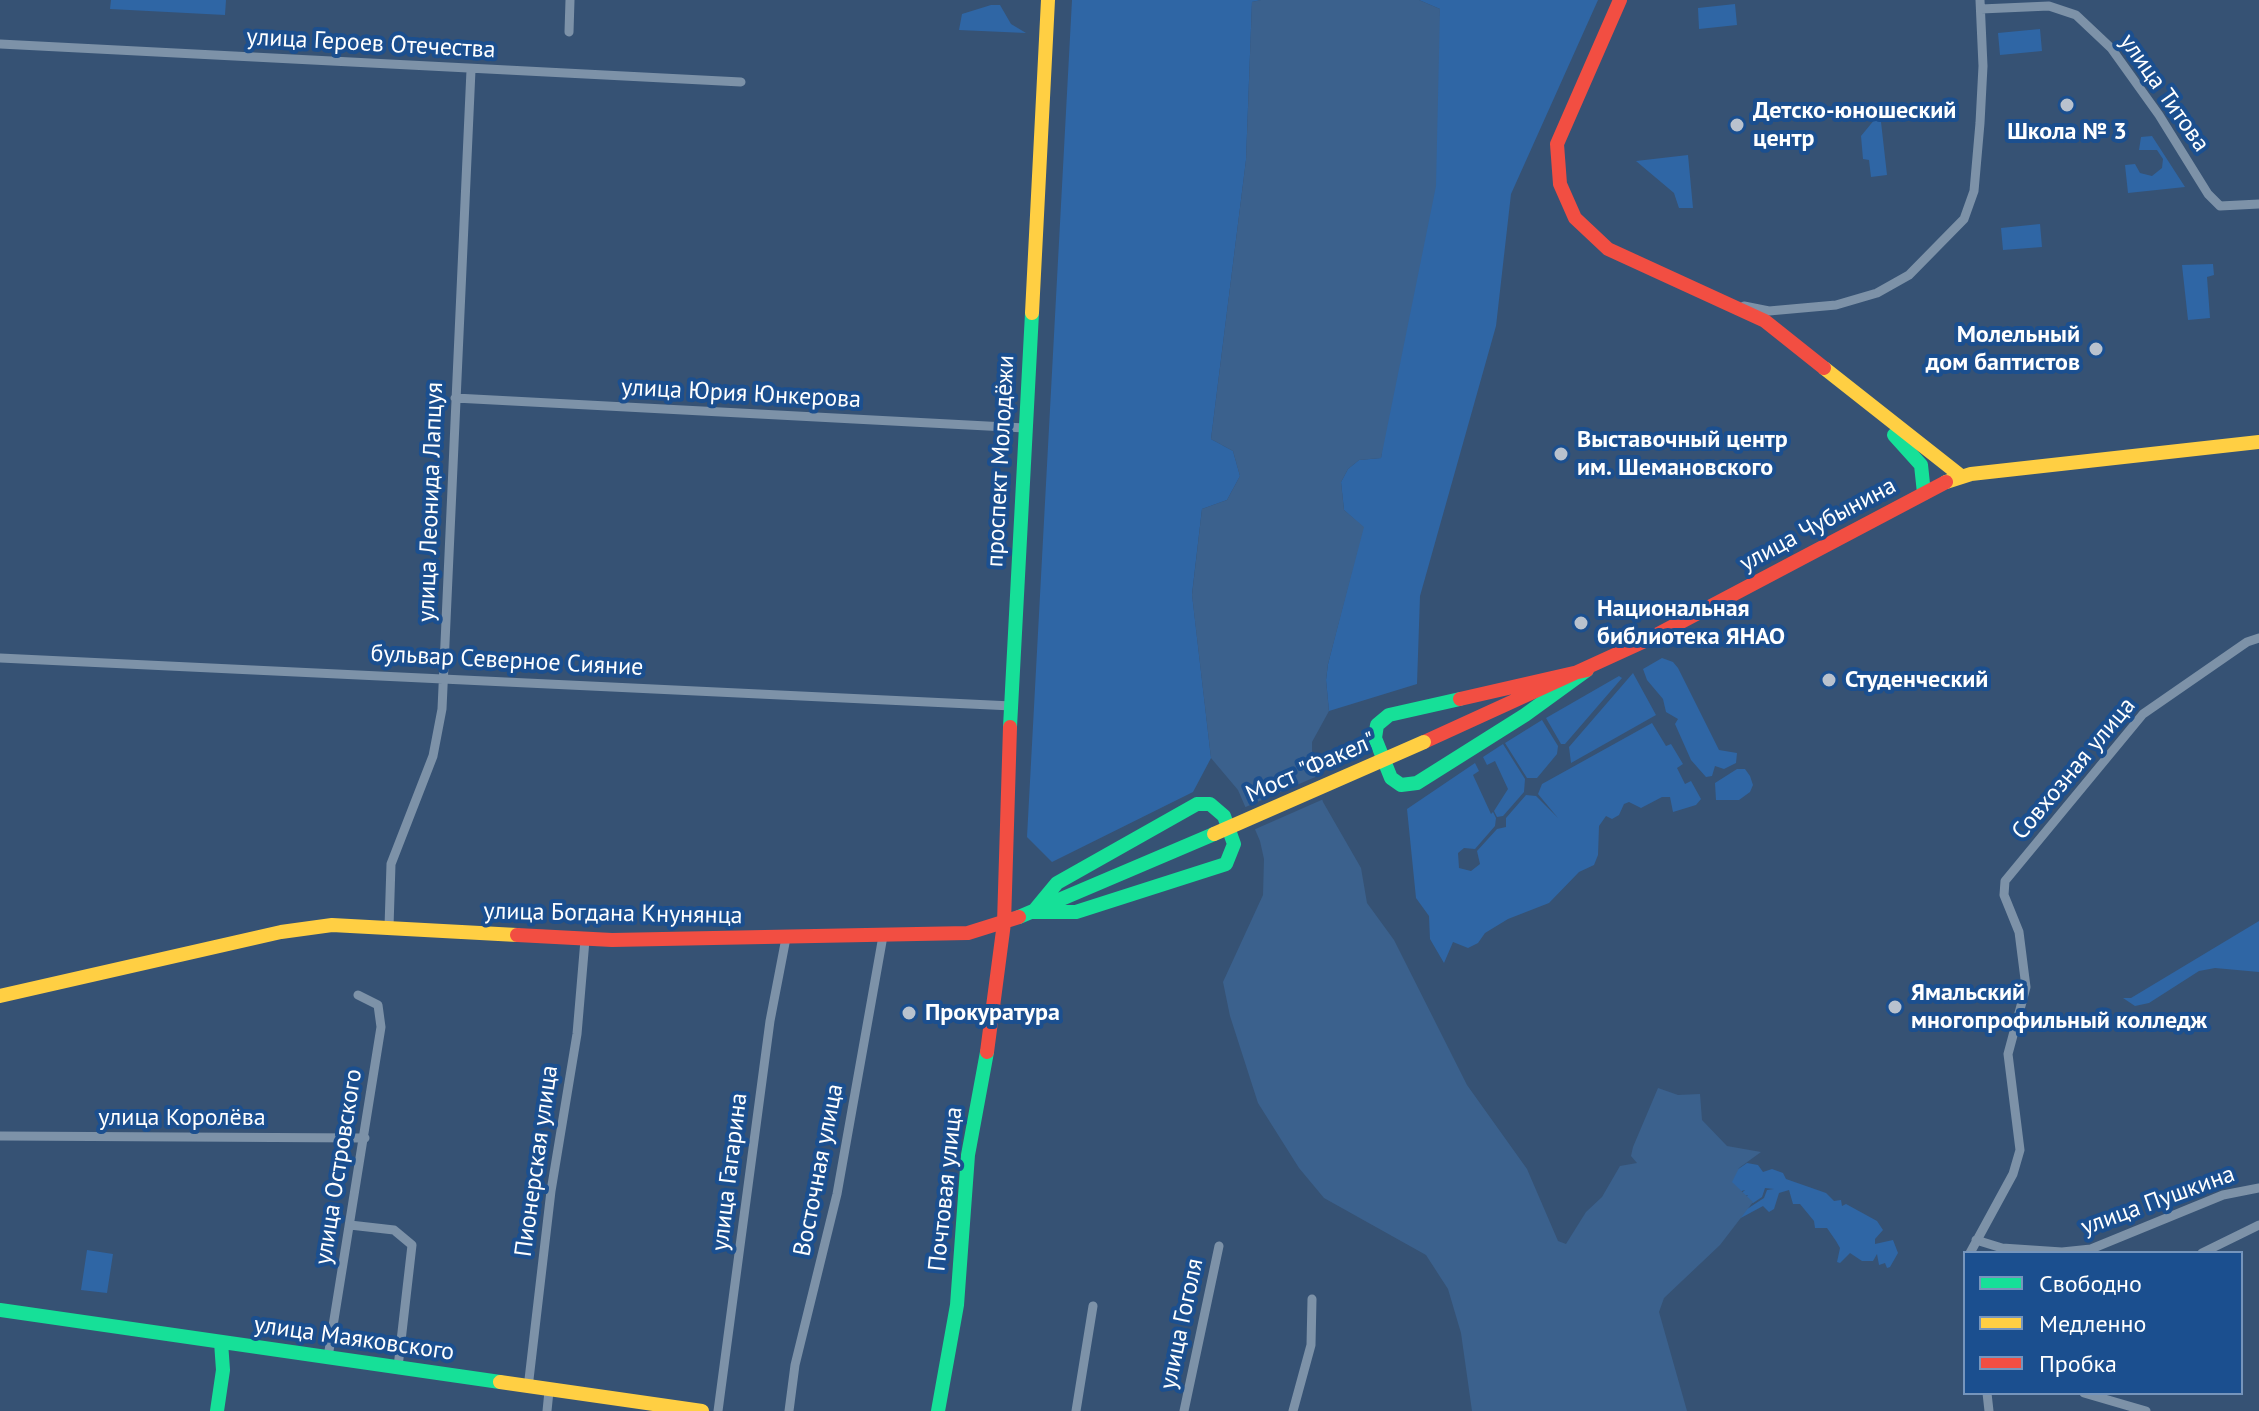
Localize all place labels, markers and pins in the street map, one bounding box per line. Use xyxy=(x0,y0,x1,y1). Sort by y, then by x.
marker: Школа № 3 xyxy=(2058,96,2076,114)
place label: Детско-юношеский центр xyxy=(1753,97,1956,153)
marker: Детско-юношеский центр xyxy=(1728,116,1746,134)
place label: Школа № 3 xyxy=(2007,118,2127,146)
place label: Молельный дом баптистов xyxy=(1926,321,2080,377)
marker: Молельный дом баптистов xyxy=(2087,340,2105,358)
place label: Выставочный центр им. Шемановского xyxy=(1577,426,1788,482)
marker: Выставочный центр им. Шемановского xyxy=(1552,445,1570,463)
place label: Национальная библиотека ЯНАО xyxy=(1597,595,1785,651)
marker: Национальная библиотека ЯНАО xyxy=(1572,614,1590,632)
place label: Студенческий xyxy=(1845,666,1988,694)
marker: Студенческий xyxy=(1820,671,1838,689)
place label: Ямальский многопрофильный колледж xyxy=(1911,979,2207,1035)
marker: Ямальский многопрофильный колледж xyxy=(1886,998,1904,1016)
place label: Прокуратура xyxy=(925,999,1060,1027)
marker: Прокуратура xyxy=(900,1004,918,1022)

